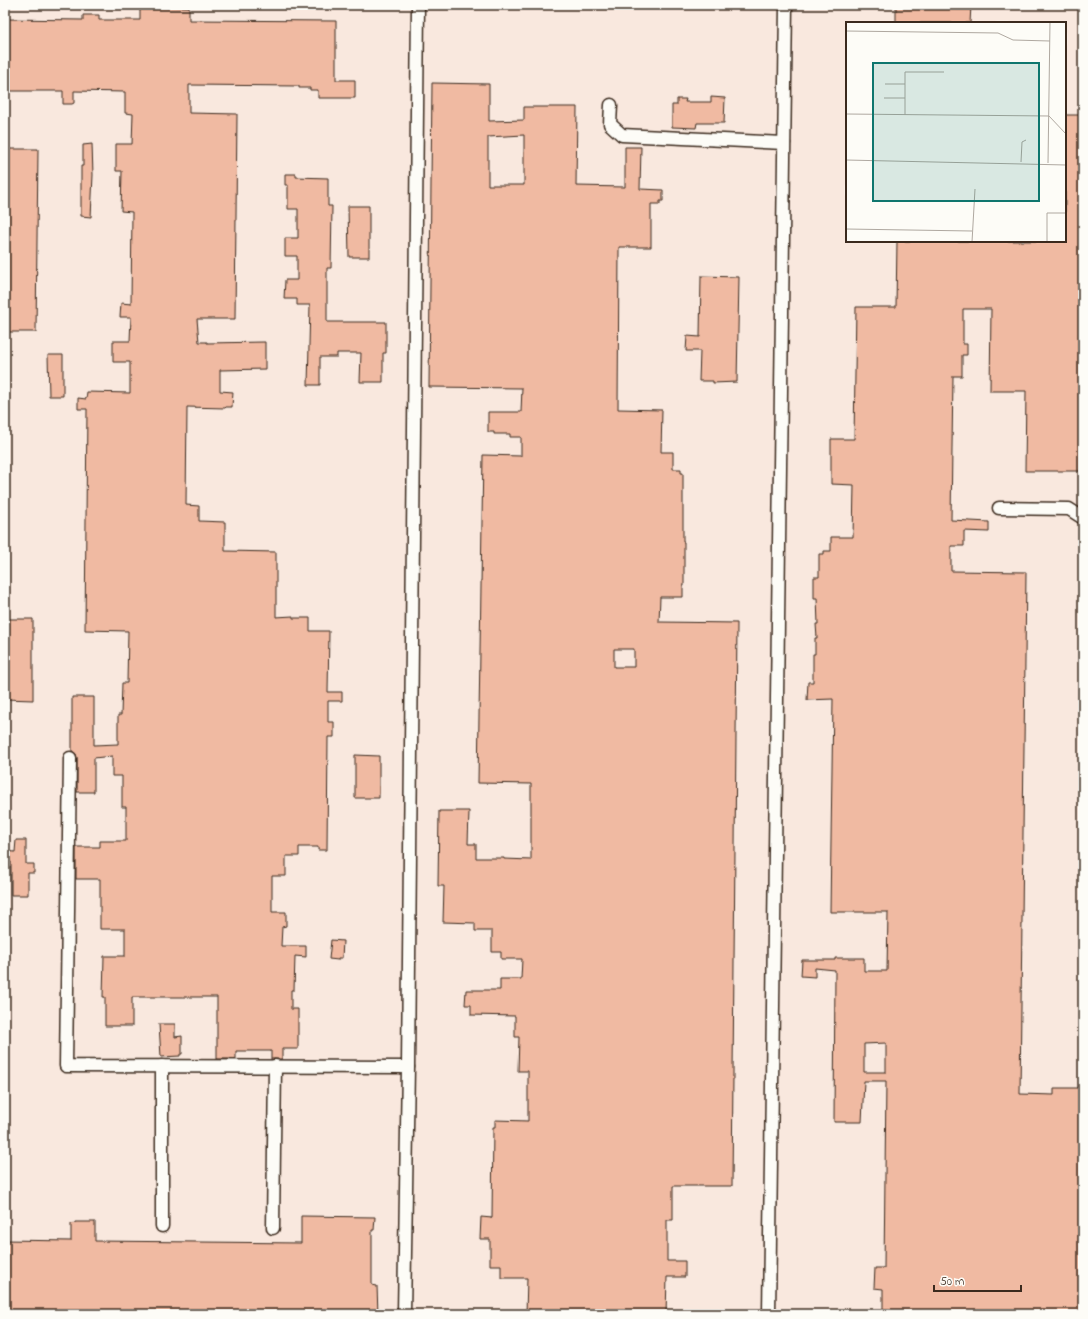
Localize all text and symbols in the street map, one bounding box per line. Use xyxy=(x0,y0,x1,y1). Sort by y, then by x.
inset map xyxy=(846,22,1066,242)
scale bar xyxy=(934,1267,1021,1293)
text: 50 m xyxy=(940,1273,964,1291)

